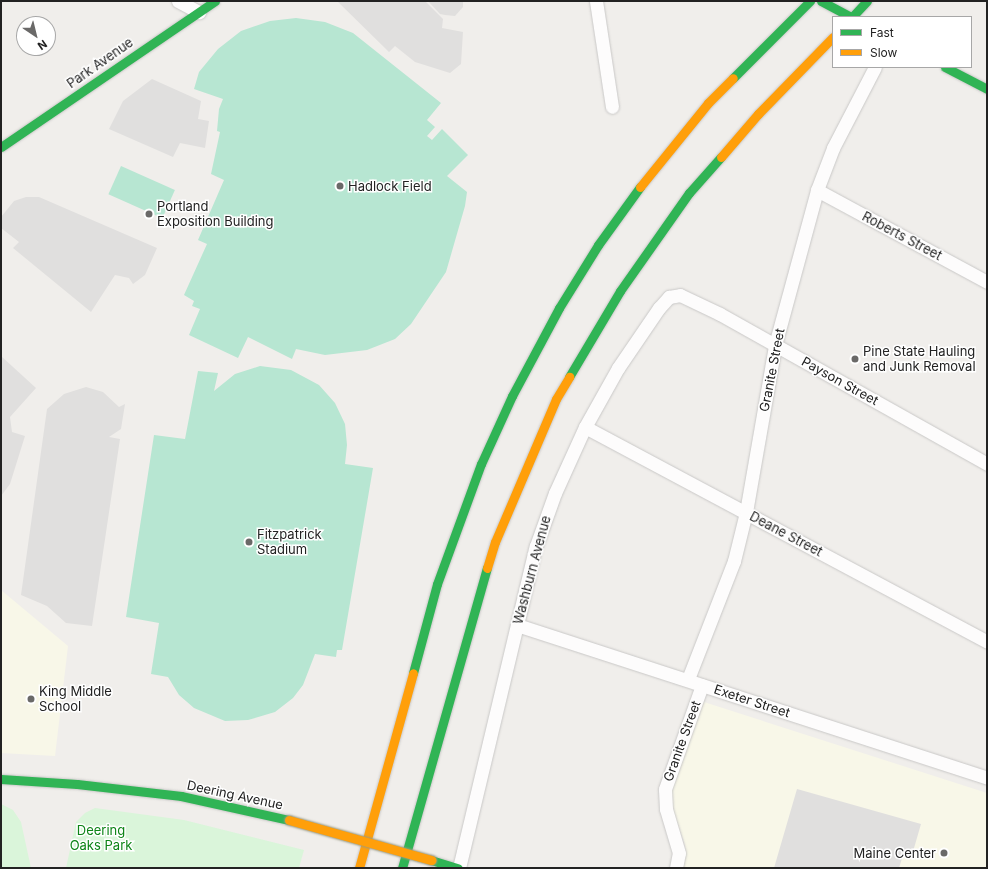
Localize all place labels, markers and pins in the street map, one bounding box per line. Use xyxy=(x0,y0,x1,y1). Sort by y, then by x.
place label: Hadlock Field xyxy=(348,178,432,194)
marker: Hadlock Field xyxy=(335,181,345,191)
place label: Portland Exposition Building xyxy=(157,199,273,230)
marker: Portland Exposition Building xyxy=(144,209,154,219)
place label: Pine State Hauling and Junk Removal xyxy=(863,344,976,375)
marker: Pine State Hauling and Junk Removal xyxy=(850,354,860,364)
place label: Fitzpatrick Stadium xyxy=(257,527,322,558)
marker: Fitzpatrick Stadium xyxy=(244,537,254,547)
place label: King Middle School xyxy=(39,684,112,715)
marker: King Middle School xyxy=(26,694,36,704)
place label: Maine Center xyxy=(854,845,936,861)
marker: Maine Center xyxy=(939,848,949,858)

